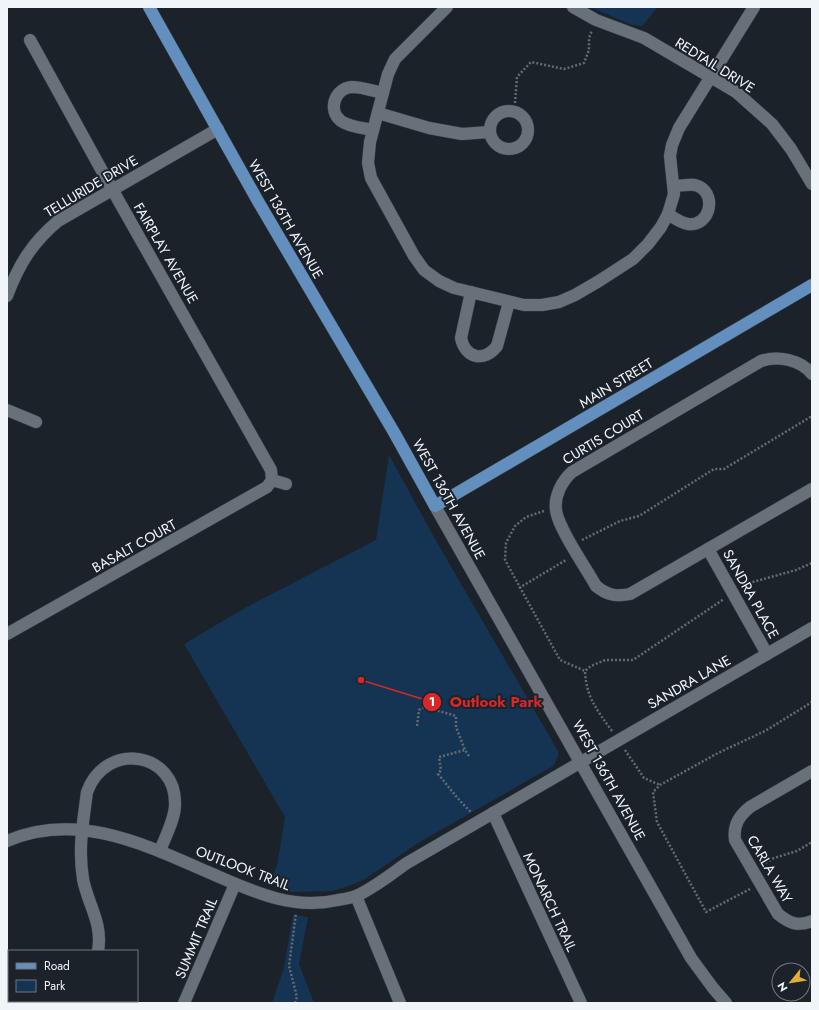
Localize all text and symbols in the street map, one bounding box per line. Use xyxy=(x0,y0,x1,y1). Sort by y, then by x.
street label: REDTAIL DRIVE xyxy=(671,32,759,98)
street label: TELLURIDE DRIVE xyxy=(40,150,142,222)
street label: WEST 136TH AVENUE xyxy=(244,156,328,282)
street label: FAIRPLAY AVENUE xyxy=(129,199,203,307)
street label: MAIN STREET xyxy=(575,353,657,413)
street label: CURTIS COURT xyxy=(559,405,648,469)
street label: WEST 136TH AVENUE xyxy=(408,435,490,563)
street label: BASALT COURT xyxy=(88,514,180,577)
street label: SANDRA PLACE xyxy=(718,546,784,642)
street label: SANDRA LANE xyxy=(644,650,734,714)
callout: Outlook Park xyxy=(422,689,550,716)
text: Outlook Park xyxy=(450,691,543,713)
text: 1 xyxy=(429,693,435,711)
street label: WEST 136TH AVENUE xyxy=(568,716,650,844)
street label: CARLA WAY xyxy=(743,831,798,907)
street label: OUTLOOK TRAIL xyxy=(193,841,294,895)
street label: MONARCH TRAIL xyxy=(518,849,582,956)
street label: SUMMIT TRAIL xyxy=(170,894,222,982)
legend xyxy=(8,950,138,1002)
text: Road xyxy=(44,957,70,975)
north arrow xyxy=(771,962,811,1002)
text: Park xyxy=(44,977,66,995)
text: N xyxy=(773,979,791,995)

